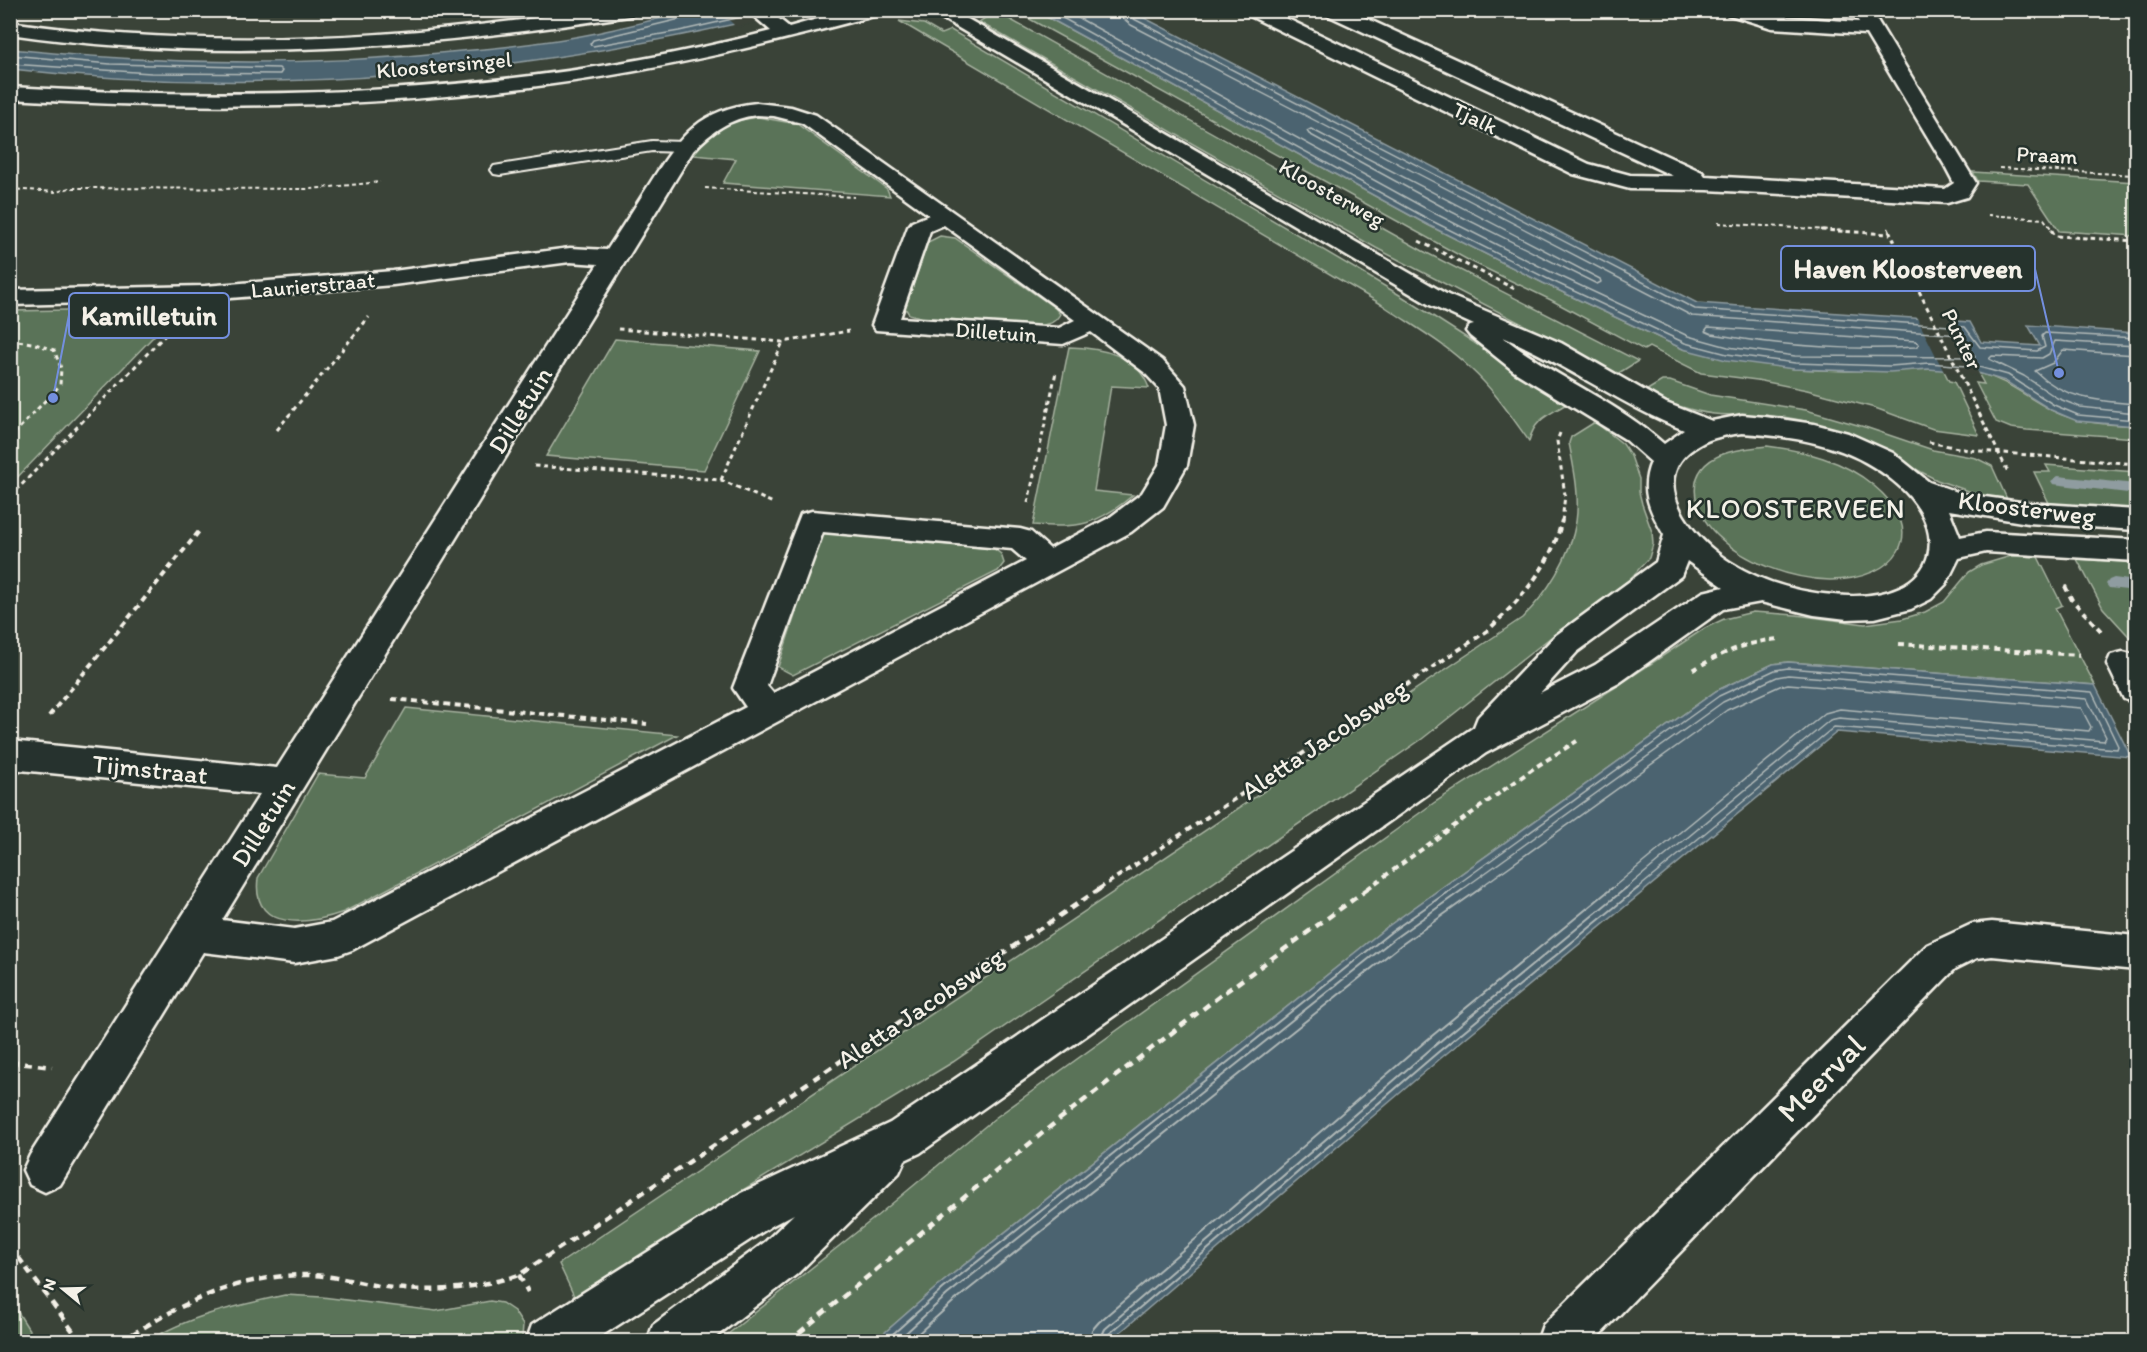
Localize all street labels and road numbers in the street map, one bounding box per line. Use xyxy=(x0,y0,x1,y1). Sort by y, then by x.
street label: Kloostersingel xyxy=(375,46,513,84)
street label: Tjalk xyxy=(1448,96,1503,141)
street label: Praam xyxy=(2016,140,2079,170)
street label: Kloosterweg xyxy=(1274,153,1390,233)
street label: Laurierstraat xyxy=(250,266,376,304)
street label: Punter xyxy=(1936,304,1988,374)
street label: Dilletuin xyxy=(954,316,1038,348)
street label: Dilletuin xyxy=(481,360,559,459)
street label: Kloosterweg xyxy=(1956,484,2098,532)
street label: Aletta Jacobsweg xyxy=(1235,671,1414,806)
street label: Tijmstraat xyxy=(91,747,210,791)
street label: Dilletuin xyxy=(224,773,302,872)
street label: Aletta Jacobsweg xyxy=(831,940,1010,1075)
street label: Meerval xyxy=(1769,1026,1873,1130)

